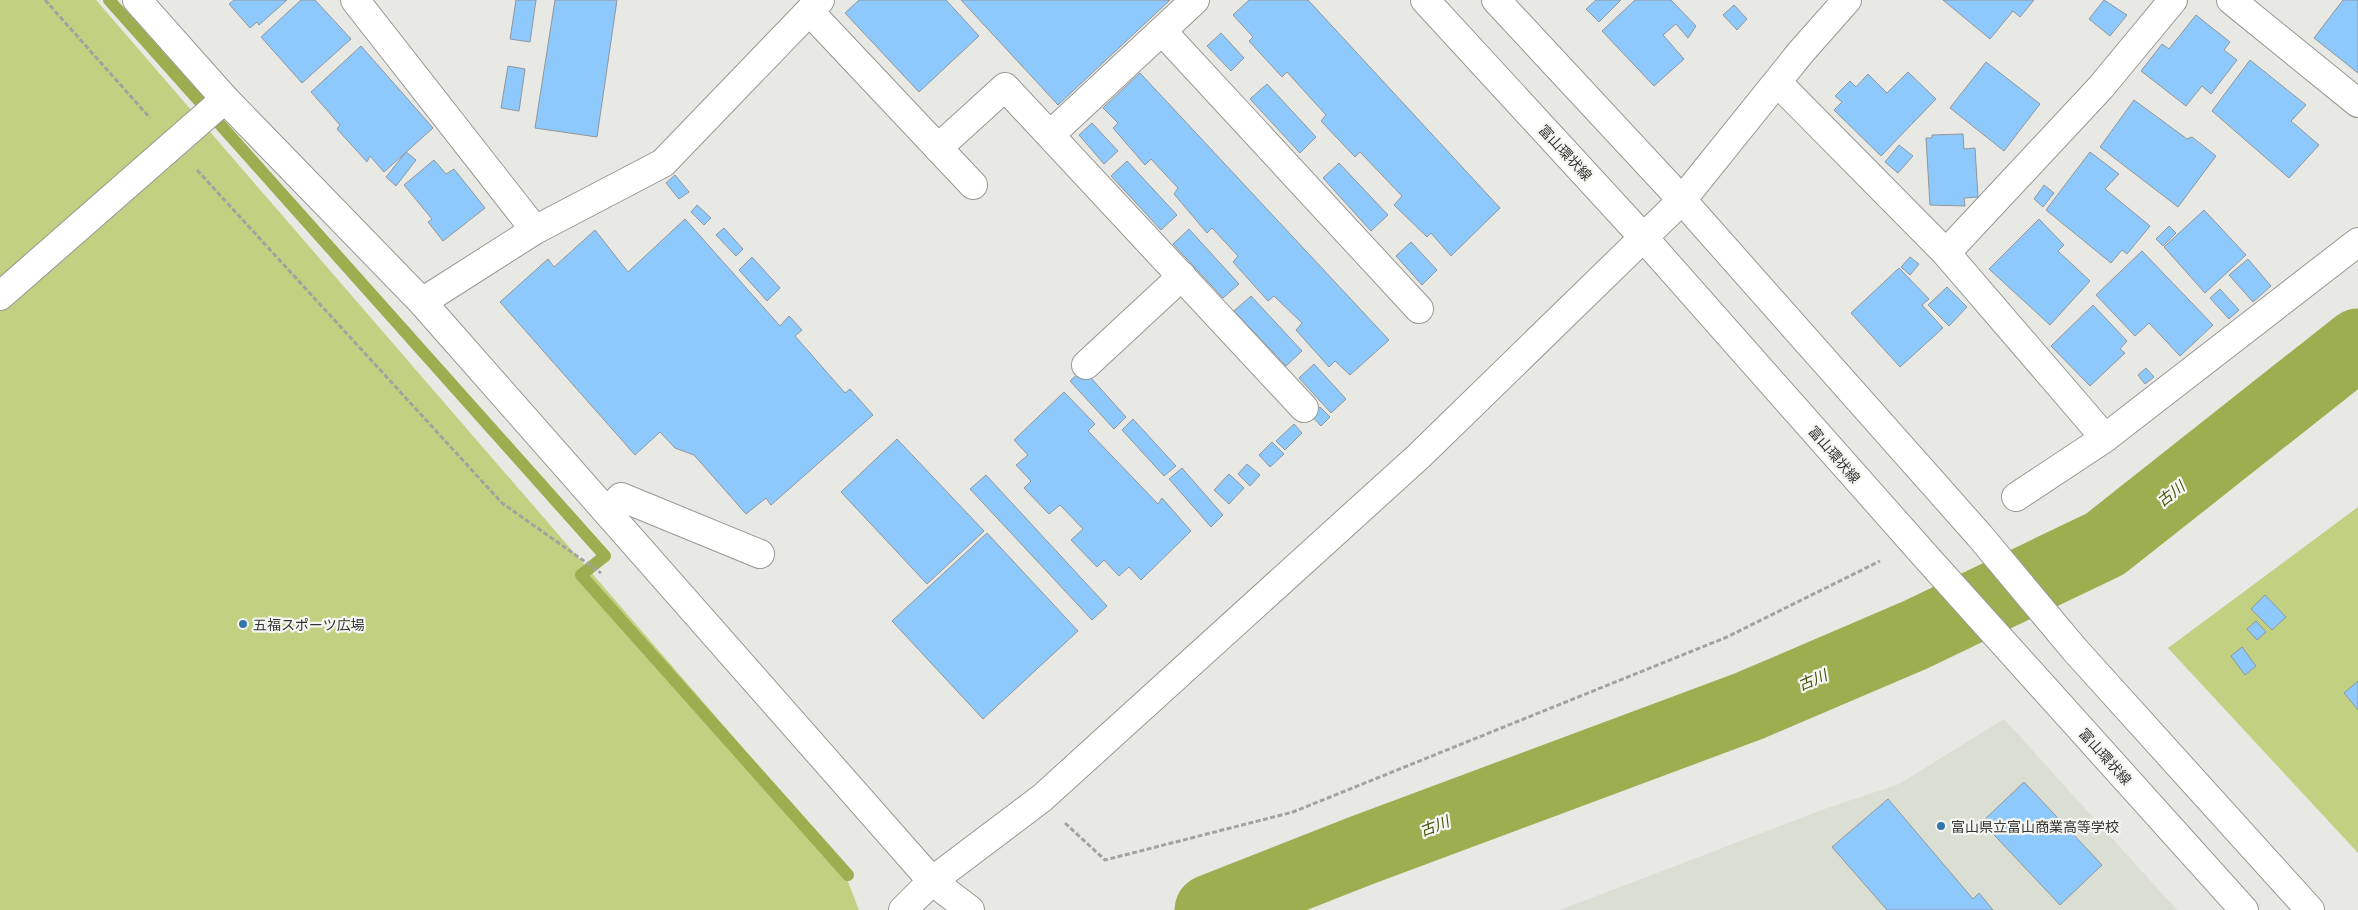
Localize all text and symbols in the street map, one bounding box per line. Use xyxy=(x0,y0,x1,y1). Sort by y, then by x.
street label: 富山環状線 xyxy=(1535,120,1597,184)
street label: 富山環状線 xyxy=(1804,421,1866,487)
water label: 古川 xyxy=(2152,474,2190,511)
place label: 五福スポーツ広場 xyxy=(253,614,365,634)
marker: 五福スポーツ広場 xyxy=(237,618,249,630)
water label: 古川 xyxy=(1794,663,1832,695)
street label: 富山環状線 xyxy=(2075,723,2137,789)
water label: 古川 xyxy=(1416,809,1454,840)
place label: 富山県立富山商業高等学校 xyxy=(1951,816,2119,836)
marker: 富山県立富山商業高等学校 xyxy=(1935,820,1947,832)

